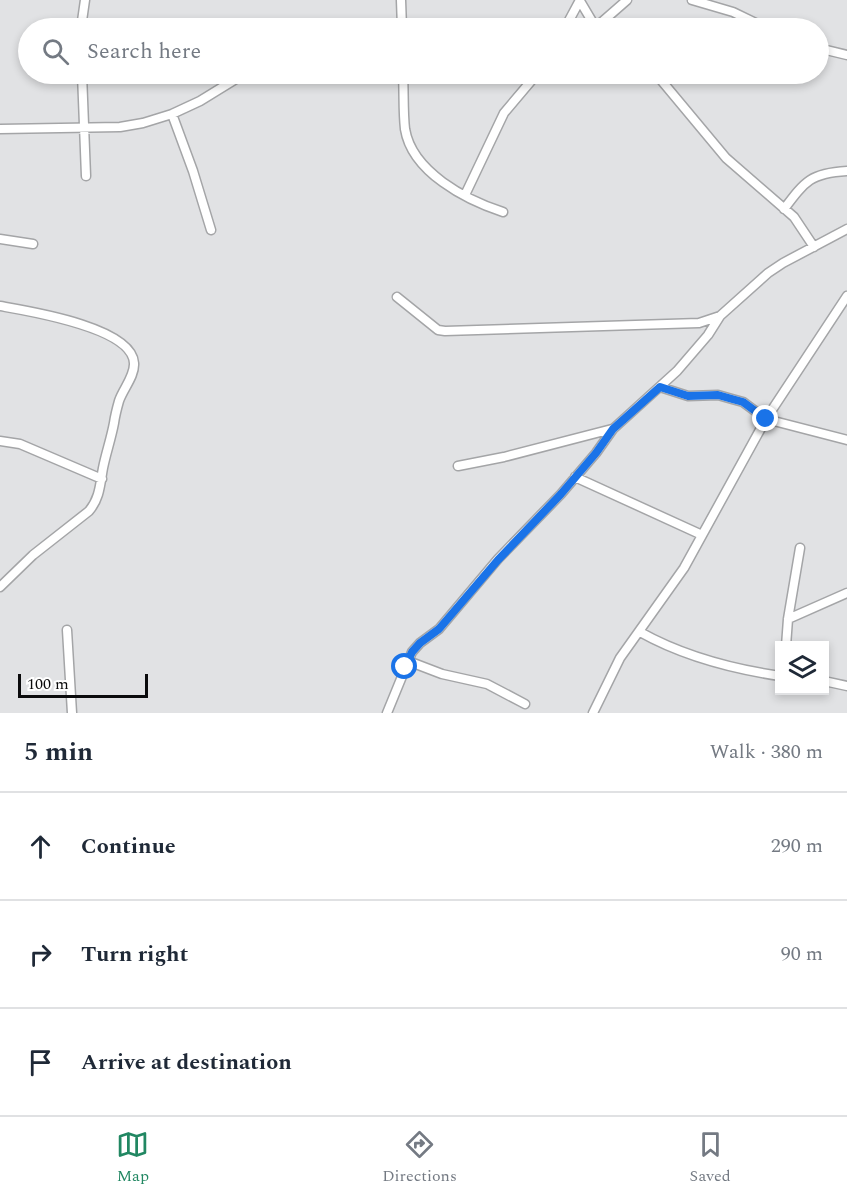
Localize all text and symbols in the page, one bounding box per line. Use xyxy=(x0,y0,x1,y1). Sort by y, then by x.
search box xyxy=(18,18,829,84)
icon: search xyxy=(39,35,72,68)
text: Search here xyxy=(87,35,201,68)
route end xyxy=(752,405,778,431)
map controls xyxy=(775,641,829,695)
button: layers xyxy=(775,641,829,695)
route start xyxy=(391,653,417,679)
scale bar xyxy=(18,671,148,698)
text: 100 m xyxy=(27,672,69,696)
text: 5 min xyxy=(24,732,93,772)
text: Walk · 380 m xyxy=(710,737,823,767)
icon: ahead xyxy=(24,830,57,863)
text: Continue xyxy=(81,830,176,863)
text: 290 m xyxy=(771,831,823,861)
icon: right xyxy=(24,938,57,971)
text: Turn right xyxy=(81,938,188,971)
text: 90 m xyxy=(781,939,823,969)
icon: arrive xyxy=(24,1046,57,1079)
text: Arrive at destination xyxy=(81,1046,292,1079)
tab: Map xyxy=(116,1128,149,1188)
tab: Directions xyxy=(382,1128,457,1188)
tab: Saved xyxy=(690,1128,731,1188)

